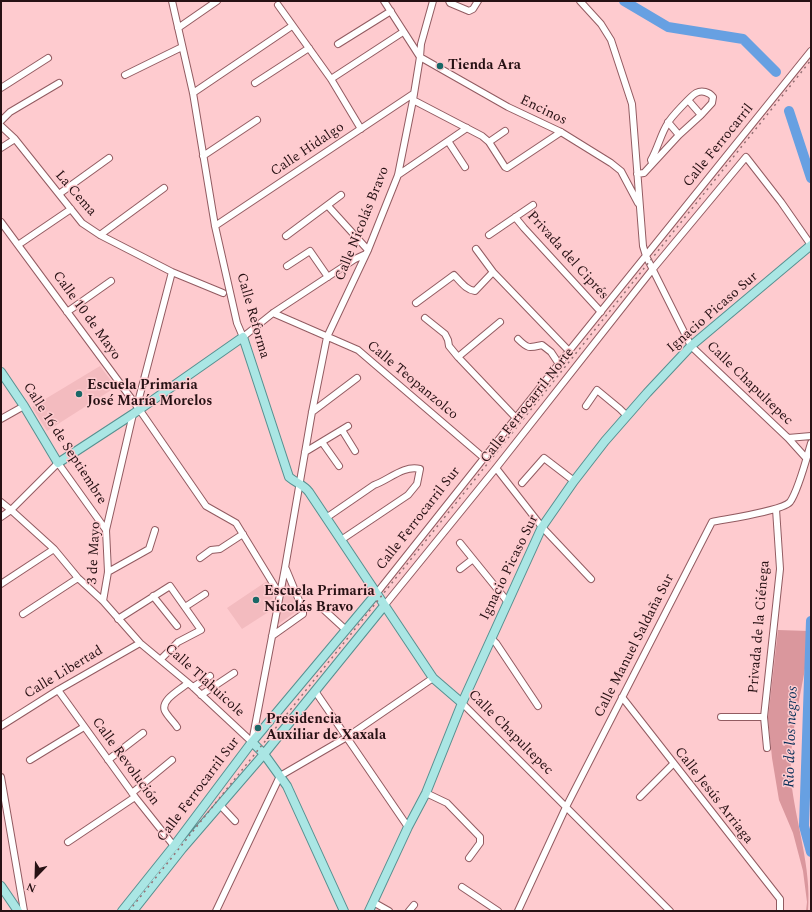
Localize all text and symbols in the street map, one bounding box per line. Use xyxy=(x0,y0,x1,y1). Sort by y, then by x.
place label: Tienda Ara xyxy=(448,58,521,74)
marker: Tienda Ara xyxy=(435,61,445,71)
street label: Encinos xyxy=(517,92,569,130)
street label: Calle Ferrocarril xyxy=(680,101,758,191)
street label: Calle Hidalgo xyxy=(268,119,348,181)
street label: Calle Nicolás Bravo xyxy=(332,164,394,284)
street label: La Cema xyxy=(51,168,99,220)
street label: Privada del Ciprés xyxy=(523,208,611,304)
street label: Calle 10 de Mayo xyxy=(48,268,124,364)
street label: Ignacio Picaso Sur xyxy=(664,269,762,357)
street label: Calle Reforma xyxy=(232,271,272,361)
street label: Calle Teopanzolco xyxy=(363,338,461,424)
street label: Calle Chapultepec xyxy=(702,338,796,430)
street label: Calle Ferrocarril Norte xyxy=(478,345,578,467)
place label: Escuela Primaria José María Morelos xyxy=(87,378,212,410)
street label: Calle 16 de Septiembre xyxy=(18,380,110,508)
marker: Escuela Primaria José María Morelos xyxy=(74,389,84,399)
street label: Calle Ferrocarril Sur xyxy=(373,464,465,574)
street label: Ignacio Picaso Sur xyxy=(477,513,543,623)
street label: 3 de Mayo xyxy=(85,521,105,585)
street label: Privada de la Ciénega xyxy=(746,560,774,694)
street label: Calle Manuel Saldaña Sur xyxy=(592,572,678,720)
place label: Escuela Primaria Nicolás Bravo xyxy=(264,584,375,616)
marker: Escuela Primaria Nicolás Bravo xyxy=(251,595,261,605)
street label: Calle Tlahuicole xyxy=(161,641,247,721)
street label: Calle Libertad xyxy=(22,643,106,703)
water label: Rio de los negros xyxy=(781,686,803,788)
street label: Calle Chapultepec xyxy=(464,687,556,779)
place label: Presidencia Auxiliar de Xaxala xyxy=(266,712,386,744)
street label: Calle Revolución xyxy=(87,715,163,809)
marker: Presidencia Auxiliar de Xaxala xyxy=(253,723,263,733)
street label: Calle Ferrocarril Sur xyxy=(154,734,244,846)
street label: Calle Jesús Arriaga xyxy=(670,744,756,848)
north arrow xyxy=(16,856,56,896)
text: N xyxy=(24,878,39,897)

